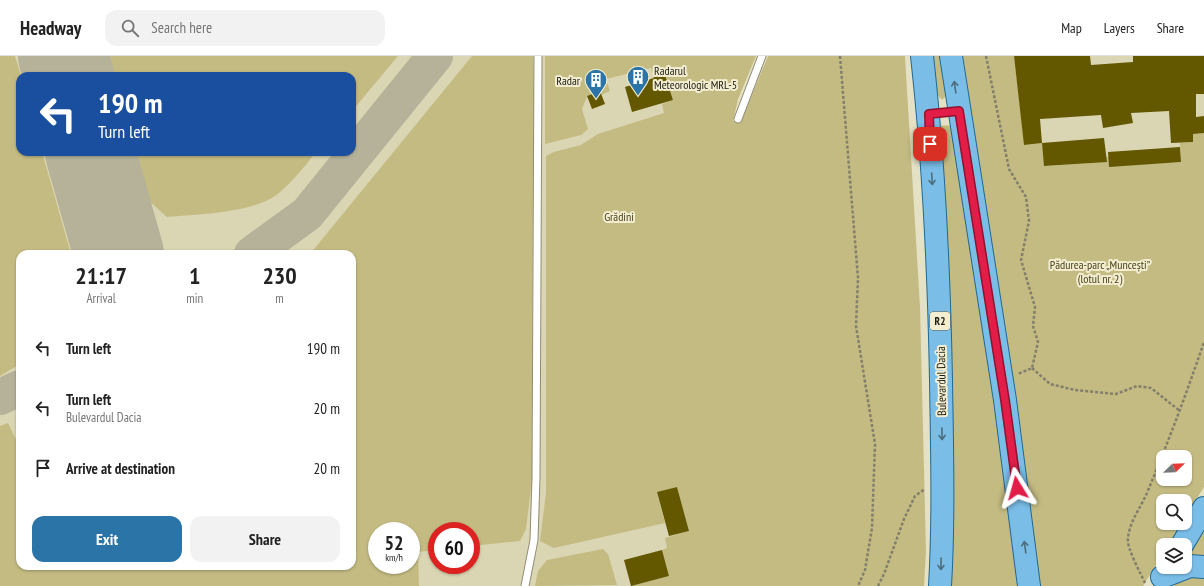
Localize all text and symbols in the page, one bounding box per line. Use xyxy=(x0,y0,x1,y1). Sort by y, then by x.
search box xyxy=(105,10,385,46)
text: Headway xyxy=(20,16,81,40)
icon: search xyxy=(119,17,141,39)
text: Search here xyxy=(151,18,212,37)
text: Map xyxy=(1061,19,1082,37)
text: Layers xyxy=(1104,19,1135,37)
text: Share xyxy=(1157,19,1184,37)
place label: Radarul Meteorologic MRL-5 xyxy=(654,63,737,92)
building icon: Radarul Meteorologic MRL-5 xyxy=(625,64,651,97)
building icon: Radar xyxy=(583,67,609,100)
place label: Radar xyxy=(556,73,581,88)
one-way arrow xyxy=(951,80,959,93)
text: 190 m xyxy=(98,84,162,121)
icon: left xyxy=(32,88,84,140)
text: Turn left xyxy=(98,120,150,143)
pin xyxy=(913,127,947,161)
icon: arrive xyxy=(919,133,941,155)
one-way arrow xyxy=(929,172,936,185)
park label: Grădini xyxy=(604,209,634,224)
park label: Pădurea-parc „Muncești” (lotul nr. 2) xyxy=(1050,257,1151,286)
text: 21:17 xyxy=(75,260,127,291)
text: 1 xyxy=(189,260,200,291)
text: 230 xyxy=(262,260,297,291)
text: Arrival xyxy=(86,290,116,307)
text: min xyxy=(186,290,203,307)
text: m xyxy=(275,290,284,307)
road number: R2 xyxy=(930,312,950,330)
icon: left xyxy=(32,337,54,359)
text: Turn left xyxy=(66,339,111,358)
text: 190 m xyxy=(307,339,340,358)
street label: Bulevardul Dacia xyxy=(933,346,949,416)
text: Turn left xyxy=(66,390,111,409)
icon: left xyxy=(32,397,54,419)
text: 20 m xyxy=(314,399,340,418)
text: Bulevardul Dacia xyxy=(66,409,141,426)
one-way arrow xyxy=(938,427,946,440)
north arrow xyxy=(1156,450,1192,486)
map controls xyxy=(1156,450,1192,574)
icon: arrive xyxy=(32,457,54,479)
text: Arrive at destination xyxy=(66,459,175,478)
text: 20 m xyxy=(314,459,340,478)
position arrow xyxy=(996,467,1038,509)
button: search xyxy=(1156,494,1192,530)
button: Exit xyxy=(32,516,182,562)
button: Share xyxy=(190,516,340,562)
speed limit sign: 60 xyxy=(428,522,480,574)
text: 52 xyxy=(384,530,404,556)
button: layers xyxy=(1156,538,1192,574)
one-way arrow xyxy=(1021,541,1029,554)
text: km/h xyxy=(385,551,403,564)
one-way arrow xyxy=(937,557,945,570)

